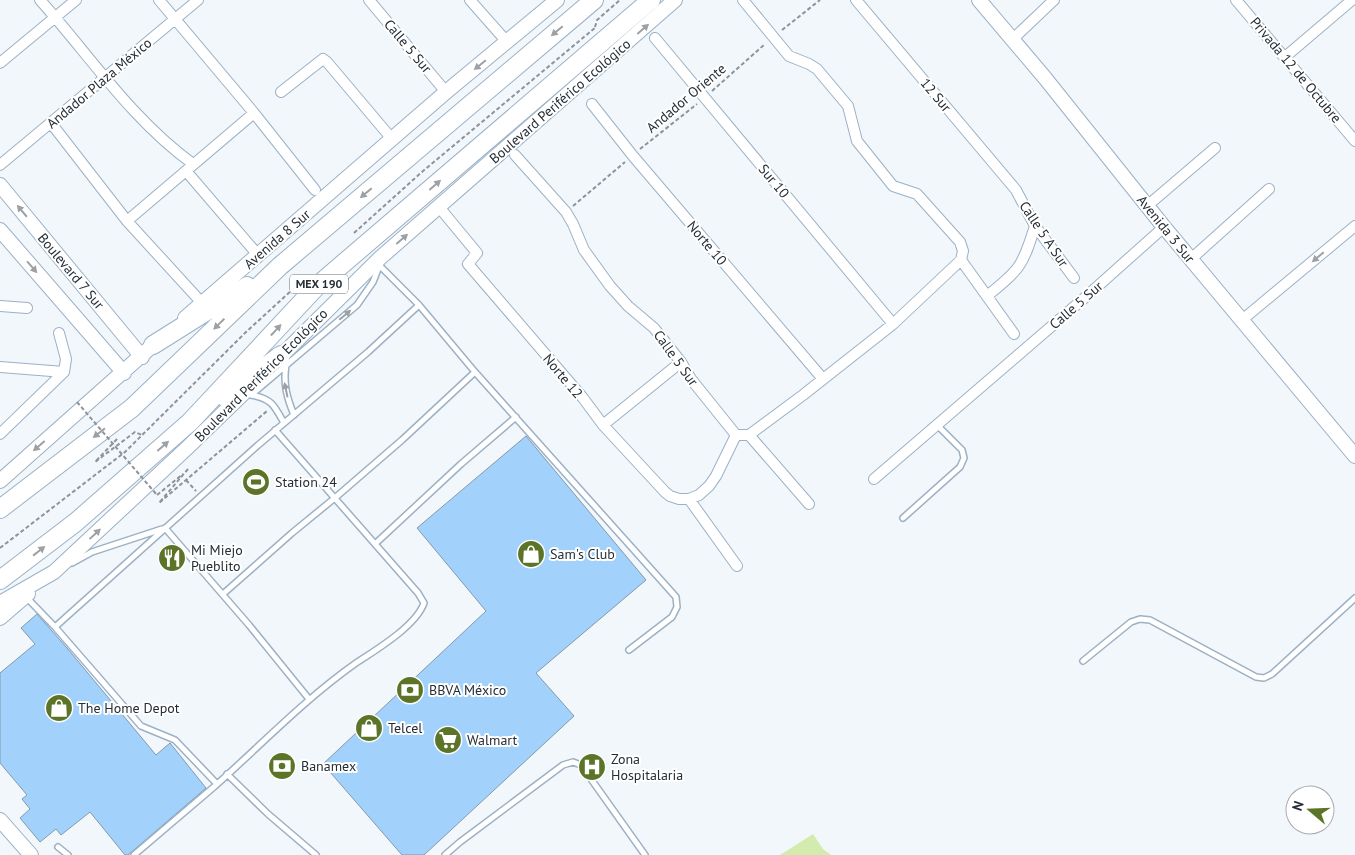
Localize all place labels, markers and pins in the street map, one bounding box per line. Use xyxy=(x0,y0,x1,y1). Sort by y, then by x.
sports icon: Station 24 xyxy=(241,467,271,497)
place label: Station 24 xyxy=(275,473,337,491)
shop icon: Sam's Club xyxy=(516,539,546,569)
place label: Mi Miejo Pueblito xyxy=(191,541,243,575)
restaurant icon: Mi Miejo Pueblito xyxy=(157,543,187,573)
place label: Sam's Club xyxy=(550,545,615,563)
bank icon: BBVA México xyxy=(395,675,425,705)
place label: BBVA México xyxy=(429,681,506,699)
shop icon: The Home Depot xyxy=(44,693,74,723)
place label: The Home Depot xyxy=(78,699,180,717)
shop icon: Telcel xyxy=(354,713,384,743)
place label: Telcel xyxy=(388,719,422,737)
supermarket icon: Walmart xyxy=(433,725,463,755)
place label: Walmart xyxy=(467,731,518,749)
place label: Zona Hospitalaria xyxy=(611,750,683,784)
bank icon: Banamex xyxy=(267,751,297,781)
hospital icon: Zona Hospitalaria xyxy=(577,752,607,782)
place label: Banamex xyxy=(301,757,356,775)

